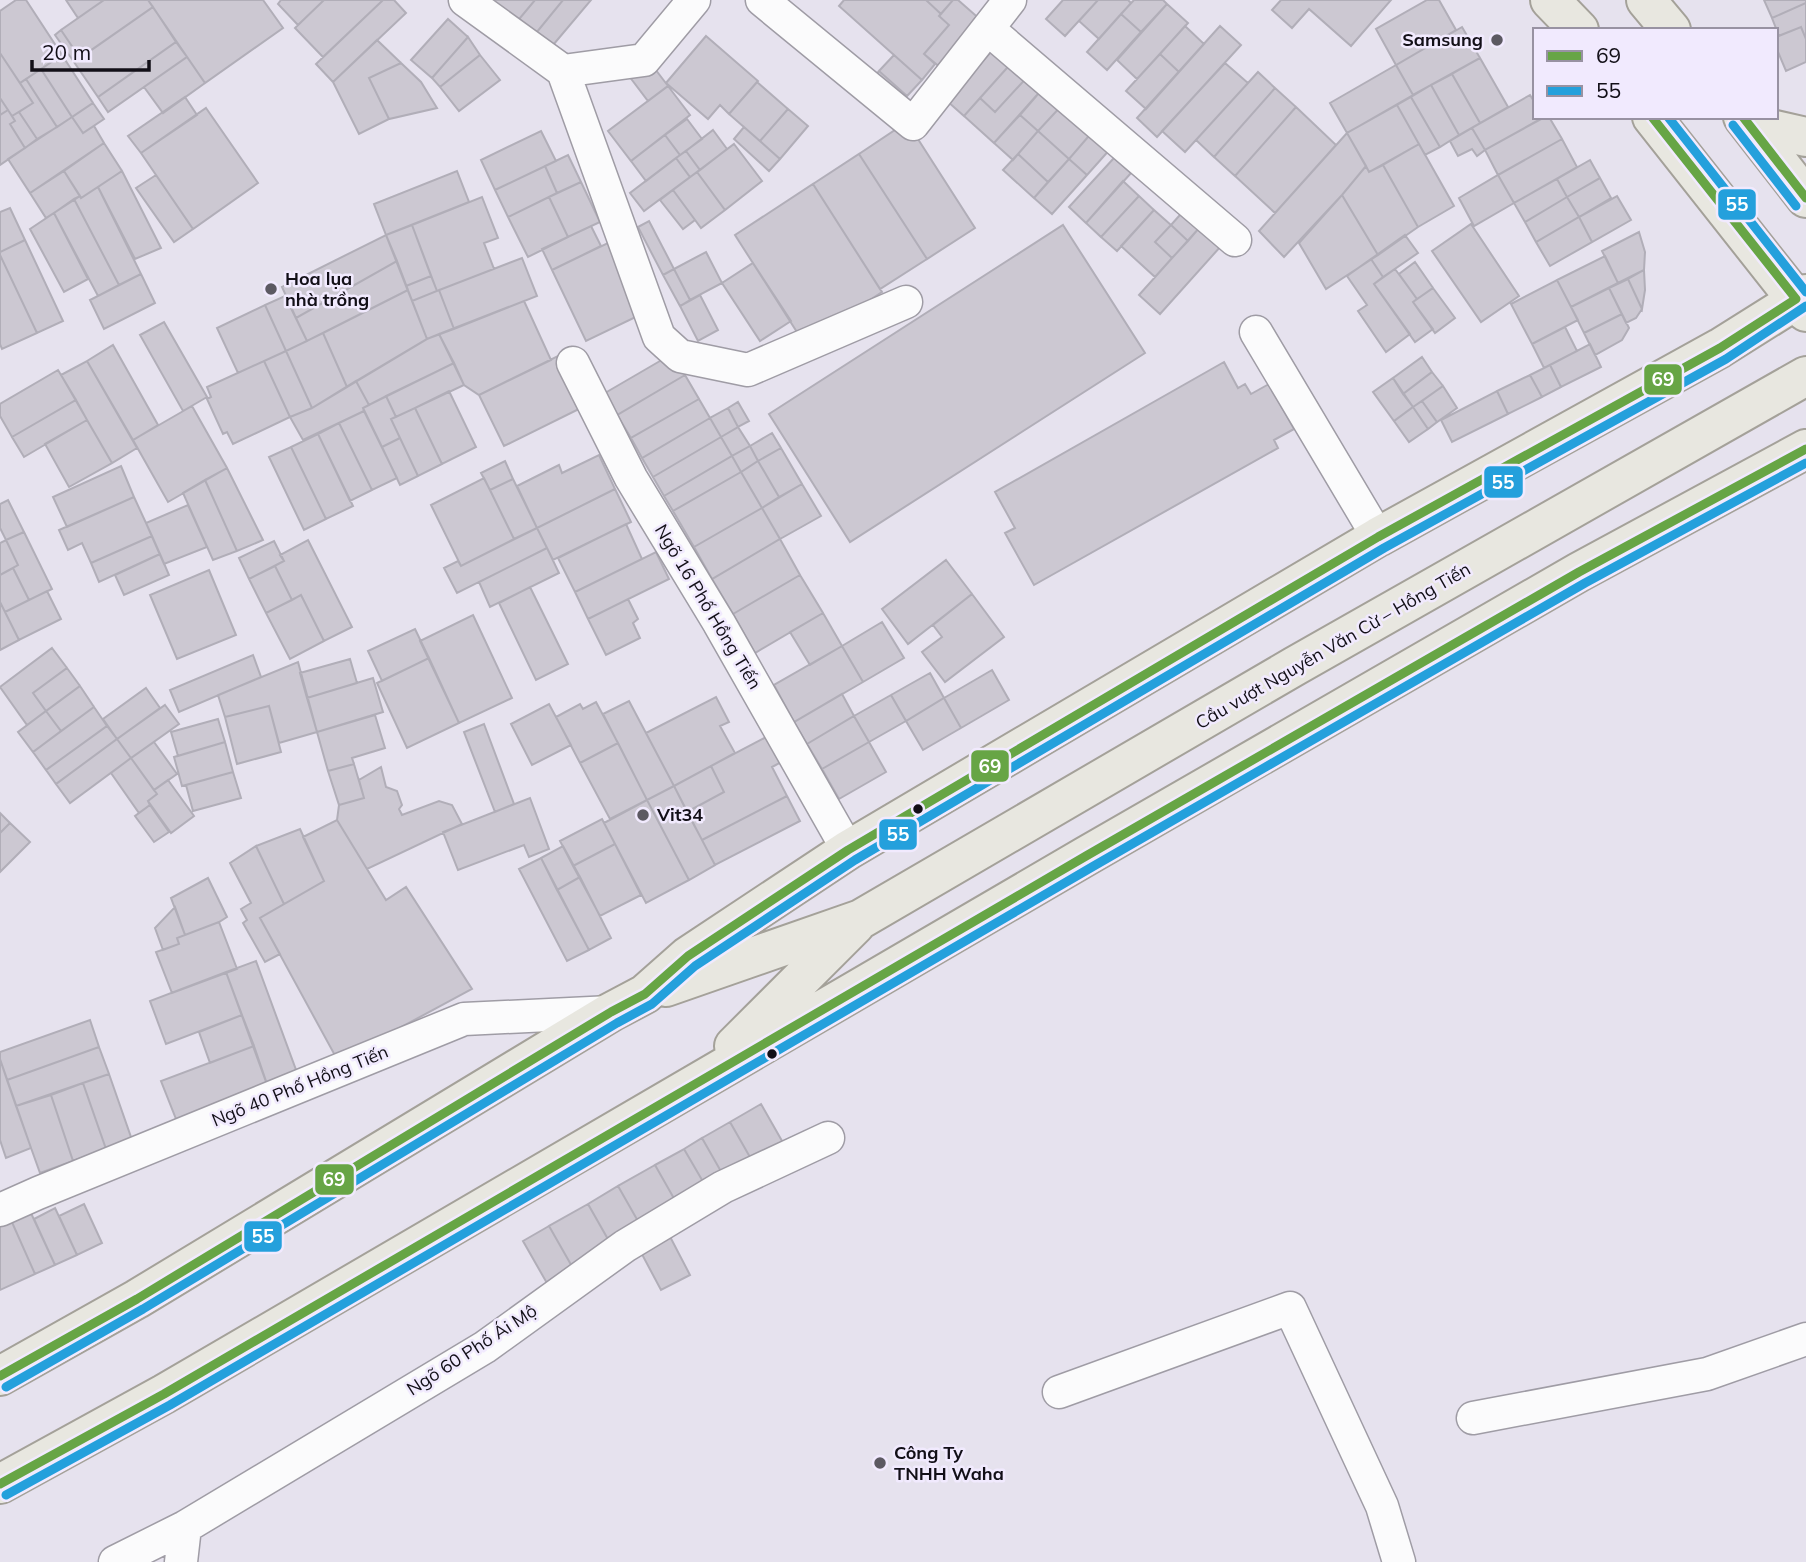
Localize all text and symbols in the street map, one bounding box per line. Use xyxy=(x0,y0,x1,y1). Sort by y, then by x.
scale bar xyxy=(32,28,149,72)
place label: Samsung xyxy=(1402,28,1483,51)
legend xyxy=(1533,28,1778,119)
marker: Samsung xyxy=(1489,32,1505,48)
text: 20 m xyxy=(42,39,91,65)
text: 69 xyxy=(1596,42,1621,68)
text: 55 xyxy=(1596,77,1621,103)
line badge: 55 xyxy=(1717,188,1757,221)
text: 55 xyxy=(1726,192,1748,216)
place label: Hoa lụa nhà trồng xyxy=(285,267,369,311)
marker: Hoa lụa nhà trồng xyxy=(263,281,279,297)
line badge: 69 xyxy=(1643,363,1683,396)
text: 69 xyxy=(1652,367,1674,391)
line badge: 55 xyxy=(1483,465,1524,499)
text: 55 xyxy=(1492,470,1514,494)
street label: Ngõ 16 Phố Hồng Tiến xyxy=(650,520,767,693)
street label: Cầu vượt Nguyễn Văn Cừ – Hồng Tiến xyxy=(1191,557,1474,734)
line badge: 69 xyxy=(970,749,1010,783)
text: 69 xyxy=(979,754,1001,778)
unlabelled marker xyxy=(911,802,925,816)
place label: Vit34 xyxy=(656,803,703,826)
marker: Vit34 xyxy=(635,807,651,823)
line badge: 55 xyxy=(878,818,918,851)
text: 55 xyxy=(887,822,909,846)
street label: Ngõ 40 Phố Hồng Tiến xyxy=(208,1040,392,1132)
unlabelled marker xyxy=(765,1047,779,1061)
line badge: 69 xyxy=(314,1163,355,1196)
text: 69 xyxy=(323,1167,345,1191)
line badge: 55 xyxy=(243,1220,283,1253)
text: 55 xyxy=(252,1224,274,1248)
street label: Ngõ 60 Phố Ái Mộ xyxy=(402,1299,541,1400)
place label: Công Ty TNHH Waha xyxy=(894,1441,1004,1485)
marker: Công Ty TNHH Waha xyxy=(872,1455,888,1471)

